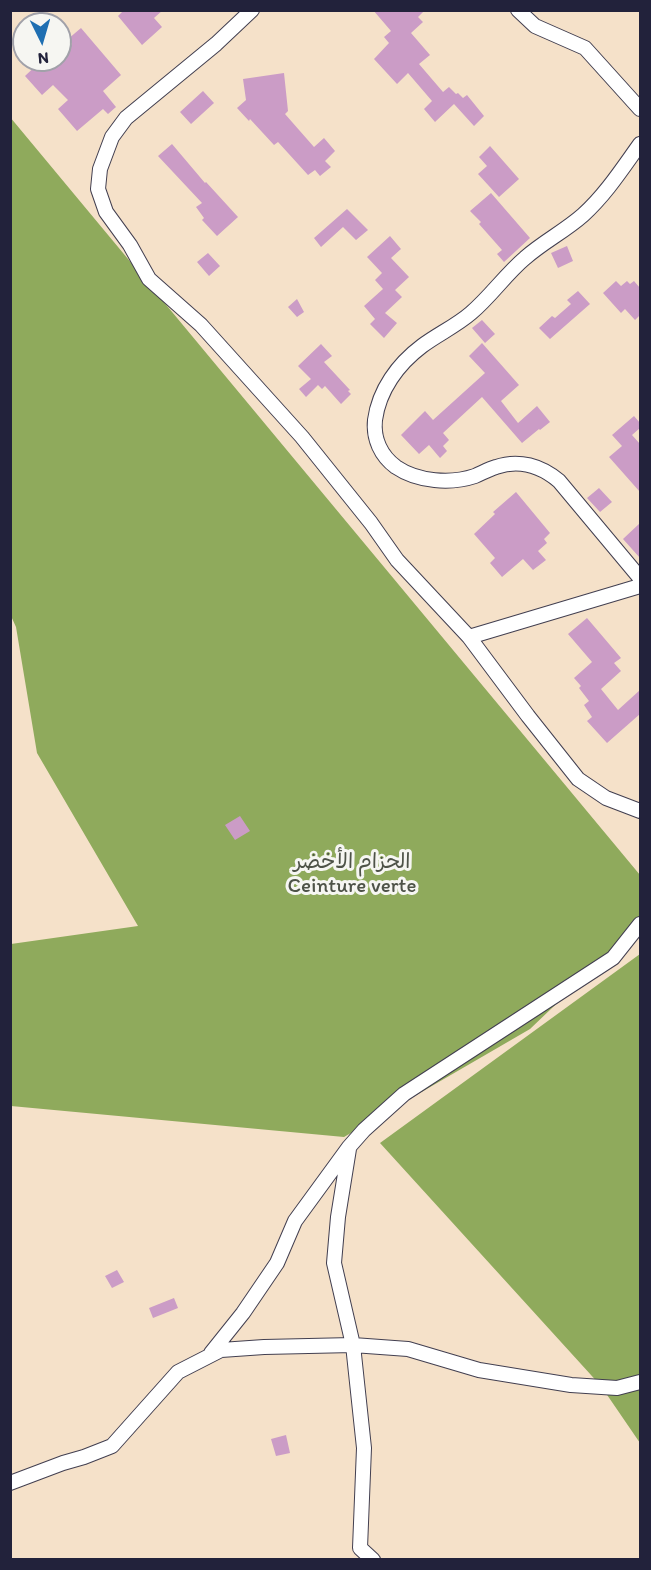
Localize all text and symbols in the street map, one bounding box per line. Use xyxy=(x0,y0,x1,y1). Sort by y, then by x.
north arrow xyxy=(12,12,72,72)
text: N xyxy=(37,49,50,68)
park label: الحزام الأخضر Ceinture verte xyxy=(288,850,416,900)

